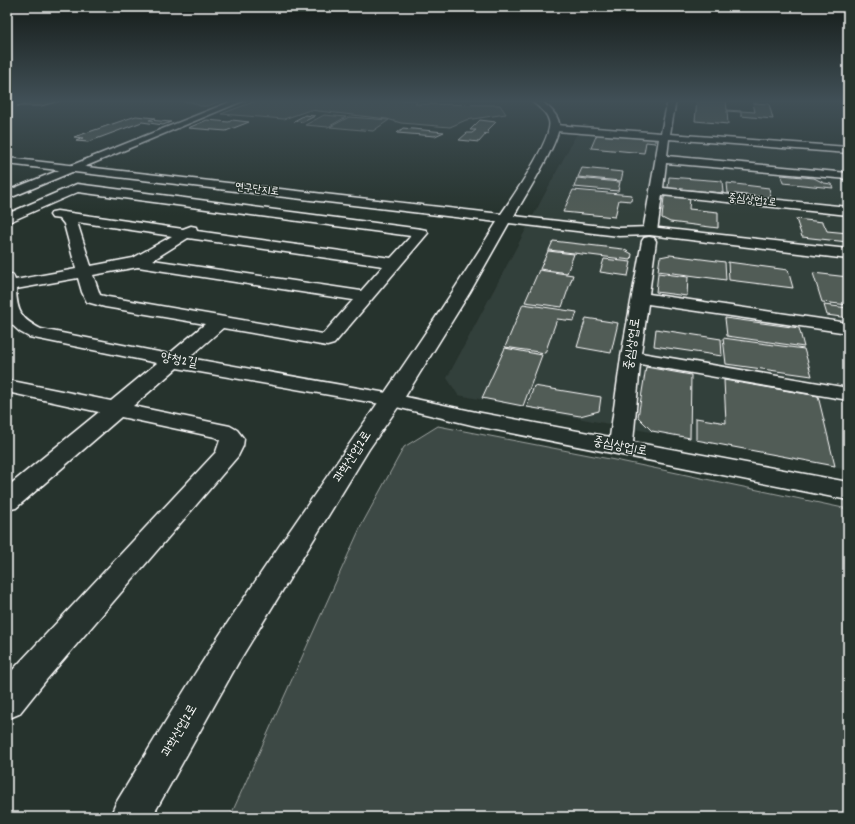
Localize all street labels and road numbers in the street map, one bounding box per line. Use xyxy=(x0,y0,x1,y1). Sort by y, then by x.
street label: 연구단지로 xyxy=(234,179,280,201)
street label: 중심상업2로 xyxy=(727,190,777,212)
street label: 중심상업로 xyxy=(620,317,646,371)
street label: 양청2길 xyxy=(159,348,199,374)
street label: 과학산업2로 xyxy=(329,428,377,486)
street label: 중심상업1로 xyxy=(591,432,649,462)
street label: 과학산업2로 xyxy=(157,701,203,761)

